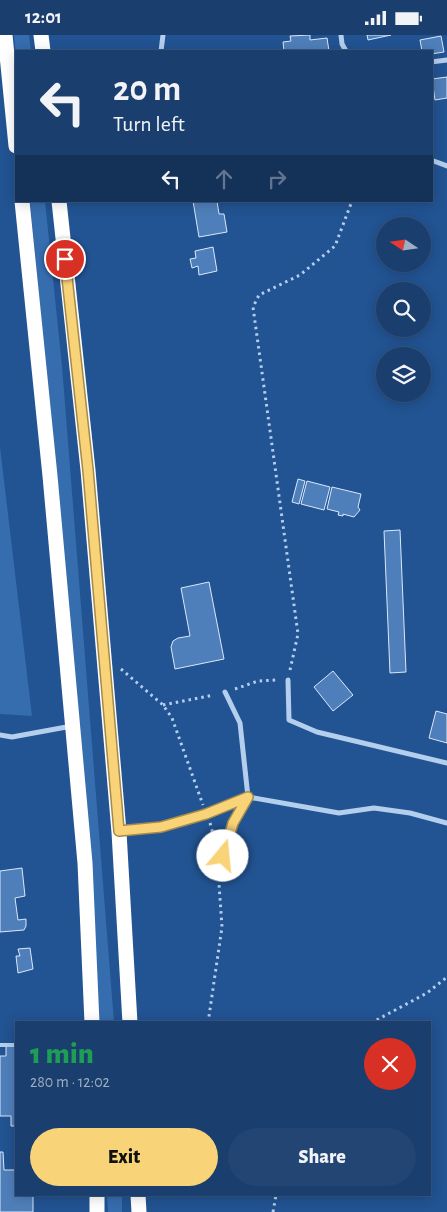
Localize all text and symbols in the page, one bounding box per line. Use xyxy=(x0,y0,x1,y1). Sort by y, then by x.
text: 12:01 xyxy=(25,8,62,27)
icon: left xyxy=(30,70,95,135)
text: 20 m xyxy=(113,72,181,107)
text: Turn left xyxy=(113,113,185,135)
icon: left xyxy=(157,165,185,193)
icon: ahead xyxy=(210,165,238,193)
icon: right xyxy=(263,165,291,193)
north arrow xyxy=(376,217,431,273)
map controls xyxy=(376,217,431,402)
pin xyxy=(44,238,86,280)
icon: arrive xyxy=(51,245,79,273)
button: search xyxy=(376,282,431,337)
button: layers xyxy=(376,347,431,402)
position arrow xyxy=(196,829,248,881)
button: close xyxy=(364,1038,416,1090)
text: 1 min xyxy=(30,1039,94,1069)
text: 280 m · 12:02 xyxy=(30,1074,110,1090)
button: Exit xyxy=(30,1128,218,1186)
button: Share xyxy=(228,1128,416,1186)

